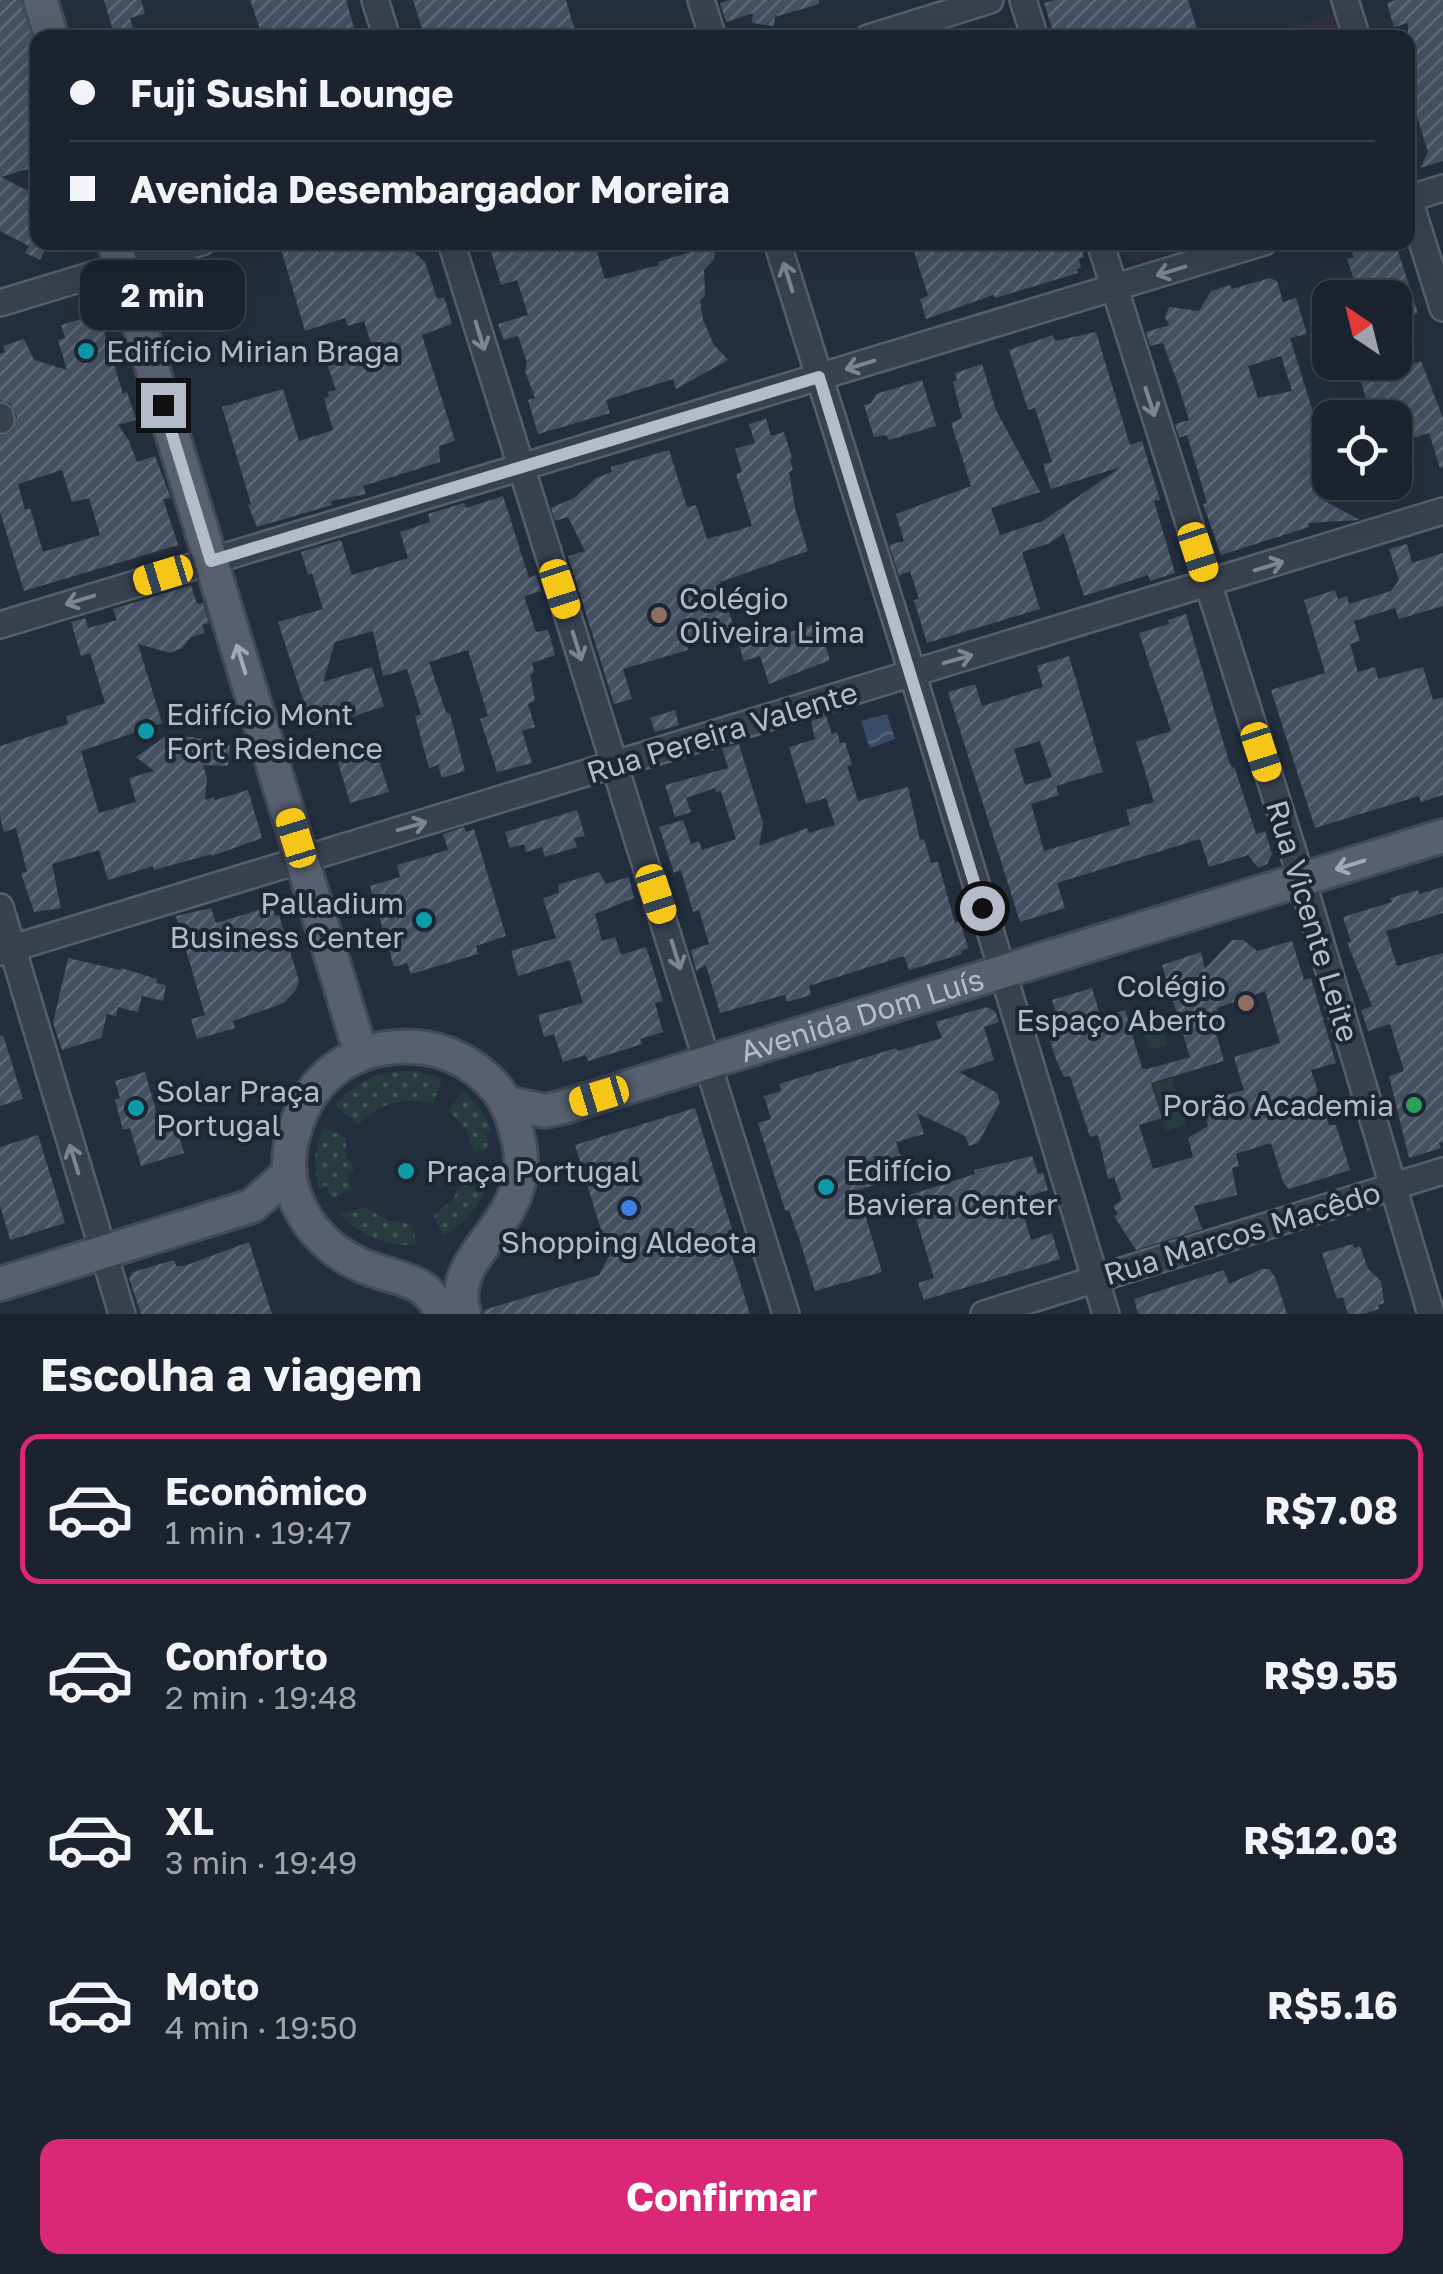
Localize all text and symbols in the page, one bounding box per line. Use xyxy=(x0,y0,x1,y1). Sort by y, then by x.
text: Fuji Sushi Lounge xyxy=(130,70,454,115)
text: Avenida Desembargador Moreira xyxy=(130,166,730,211)
callout: 2 min xyxy=(80,260,246,330)
one-way arrow xyxy=(777,262,795,293)
one-way arrow xyxy=(1156,263,1187,281)
text: 2 min xyxy=(121,276,204,314)
north arrow xyxy=(1312,280,1412,380)
map controls xyxy=(1312,280,1412,500)
one-way arrow xyxy=(473,319,491,351)
place label: Edifício Mirian Braga xyxy=(106,333,400,369)
marker: Edifício Mirian Braga xyxy=(75,340,97,362)
one-way arrow xyxy=(845,357,876,375)
route end xyxy=(141,383,186,428)
one-way arrow xyxy=(1143,386,1161,417)
button: locate xyxy=(1312,400,1412,500)
car xyxy=(1174,519,1222,585)
car xyxy=(130,552,196,598)
one-way arrow xyxy=(1252,555,1284,573)
car xyxy=(536,556,584,622)
place label: Colégio Oliveira Lima xyxy=(679,580,865,650)
one-way arrow xyxy=(65,593,96,611)
marker: Colégio Oliveira Lima xyxy=(648,604,670,626)
one-way arrow xyxy=(570,629,588,661)
one-way arrow xyxy=(231,644,249,676)
one-way arrow xyxy=(941,649,973,667)
street label: Rua Pereira Valente xyxy=(582,674,862,790)
place label: Edifício Mont Fort Residence xyxy=(166,696,383,766)
car xyxy=(1237,719,1285,785)
marker: Edifício Mont Fort Residence xyxy=(135,720,157,742)
street label: Rua Vicente Leite xyxy=(1259,796,1367,1046)
car xyxy=(273,805,319,871)
one-way arrow xyxy=(396,815,428,834)
one-way arrow xyxy=(1335,857,1366,875)
car xyxy=(632,861,680,927)
place label: Palladium Business Center xyxy=(170,885,404,955)
route start xyxy=(960,886,1005,931)
marker: Palladium Business Center xyxy=(413,909,435,931)
one-way arrow xyxy=(668,939,686,971)
street label: Avenida Dom Luís xyxy=(736,961,988,1069)
place label: Colégio Espaço Aberto xyxy=(1016,968,1226,1038)
marker: Colégio Espaço Aberto xyxy=(1235,992,1257,1014)
place label: Solar Praça Portugal xyxy=(156,1073,320,1143)
car xyxy=(566,1073,632,1119)
place label: Porão Academia xyxy=(1162,1087,1394,1123)
marker: Porão Academia xyxy=(1403,1094,1425,1116)
marker: Solar Praça Portugal xyxy=(125,1097,147,1119)
one-way arrow xyxy=(64,1144,82,1176)
place label: Edifício Baviera Center xyxy=(846,1152,1058,1222)
place label: Praça Portugal xyxy=(426,1153,640,1189)
marker: Praça Portugal xyxy=(395,1160,417,1182)
street label: Rua Marcos Macêdo xyxy=(1099,1174,1385,1292)
marker: Edifício Baviera Center xyxy=(815,1176,837,1198)
marker: Shopping Aldeota xyxy=(618,1197,640,1219)
place label: Shopping Aldeota xyxy=(501,1224,757,1260)
text: Escolha a viagem xyxy=(40,1347,422,1401)
icon: car xyxy=(45,1464,135,1554)
text: Econômico xyxy=(165,1468,367,1513)
text: R$7.08 xyxy=(1264,1487,1398,1532)
text: 1 min · 19:47 xyxy=(165,1513,352,1551)
icon: car xyxy=(45,1629,135,1719)
text: Conforto xyxy=(165,1633,328,1678)
text: R$9.55 xyxy=(1263,1652,1398,1697)
text: 2 min · 19:48 xyxy=(165,1678,357,1716)
icon: car xyxy=(45,1794,135,1884)
text: XL xyxy=(165,1798,214,1843)
text: R$12.03 xyxy=(1243,1817,1398,1862)
text: 3 min · 19:49 xyxy=(165,1843,357,1881)
icon: car xyxy=(45,1959,135,2049)
text: Moto xyxy=(165,1963,259,2008)
text: R$5.16 xyxy=(1267,1982,1398,2027)
text: 4 min · 19:50 xyxy=(165,2008,358,2046)
button: Confirmar xyxy=(40,2139,1403,2254)

